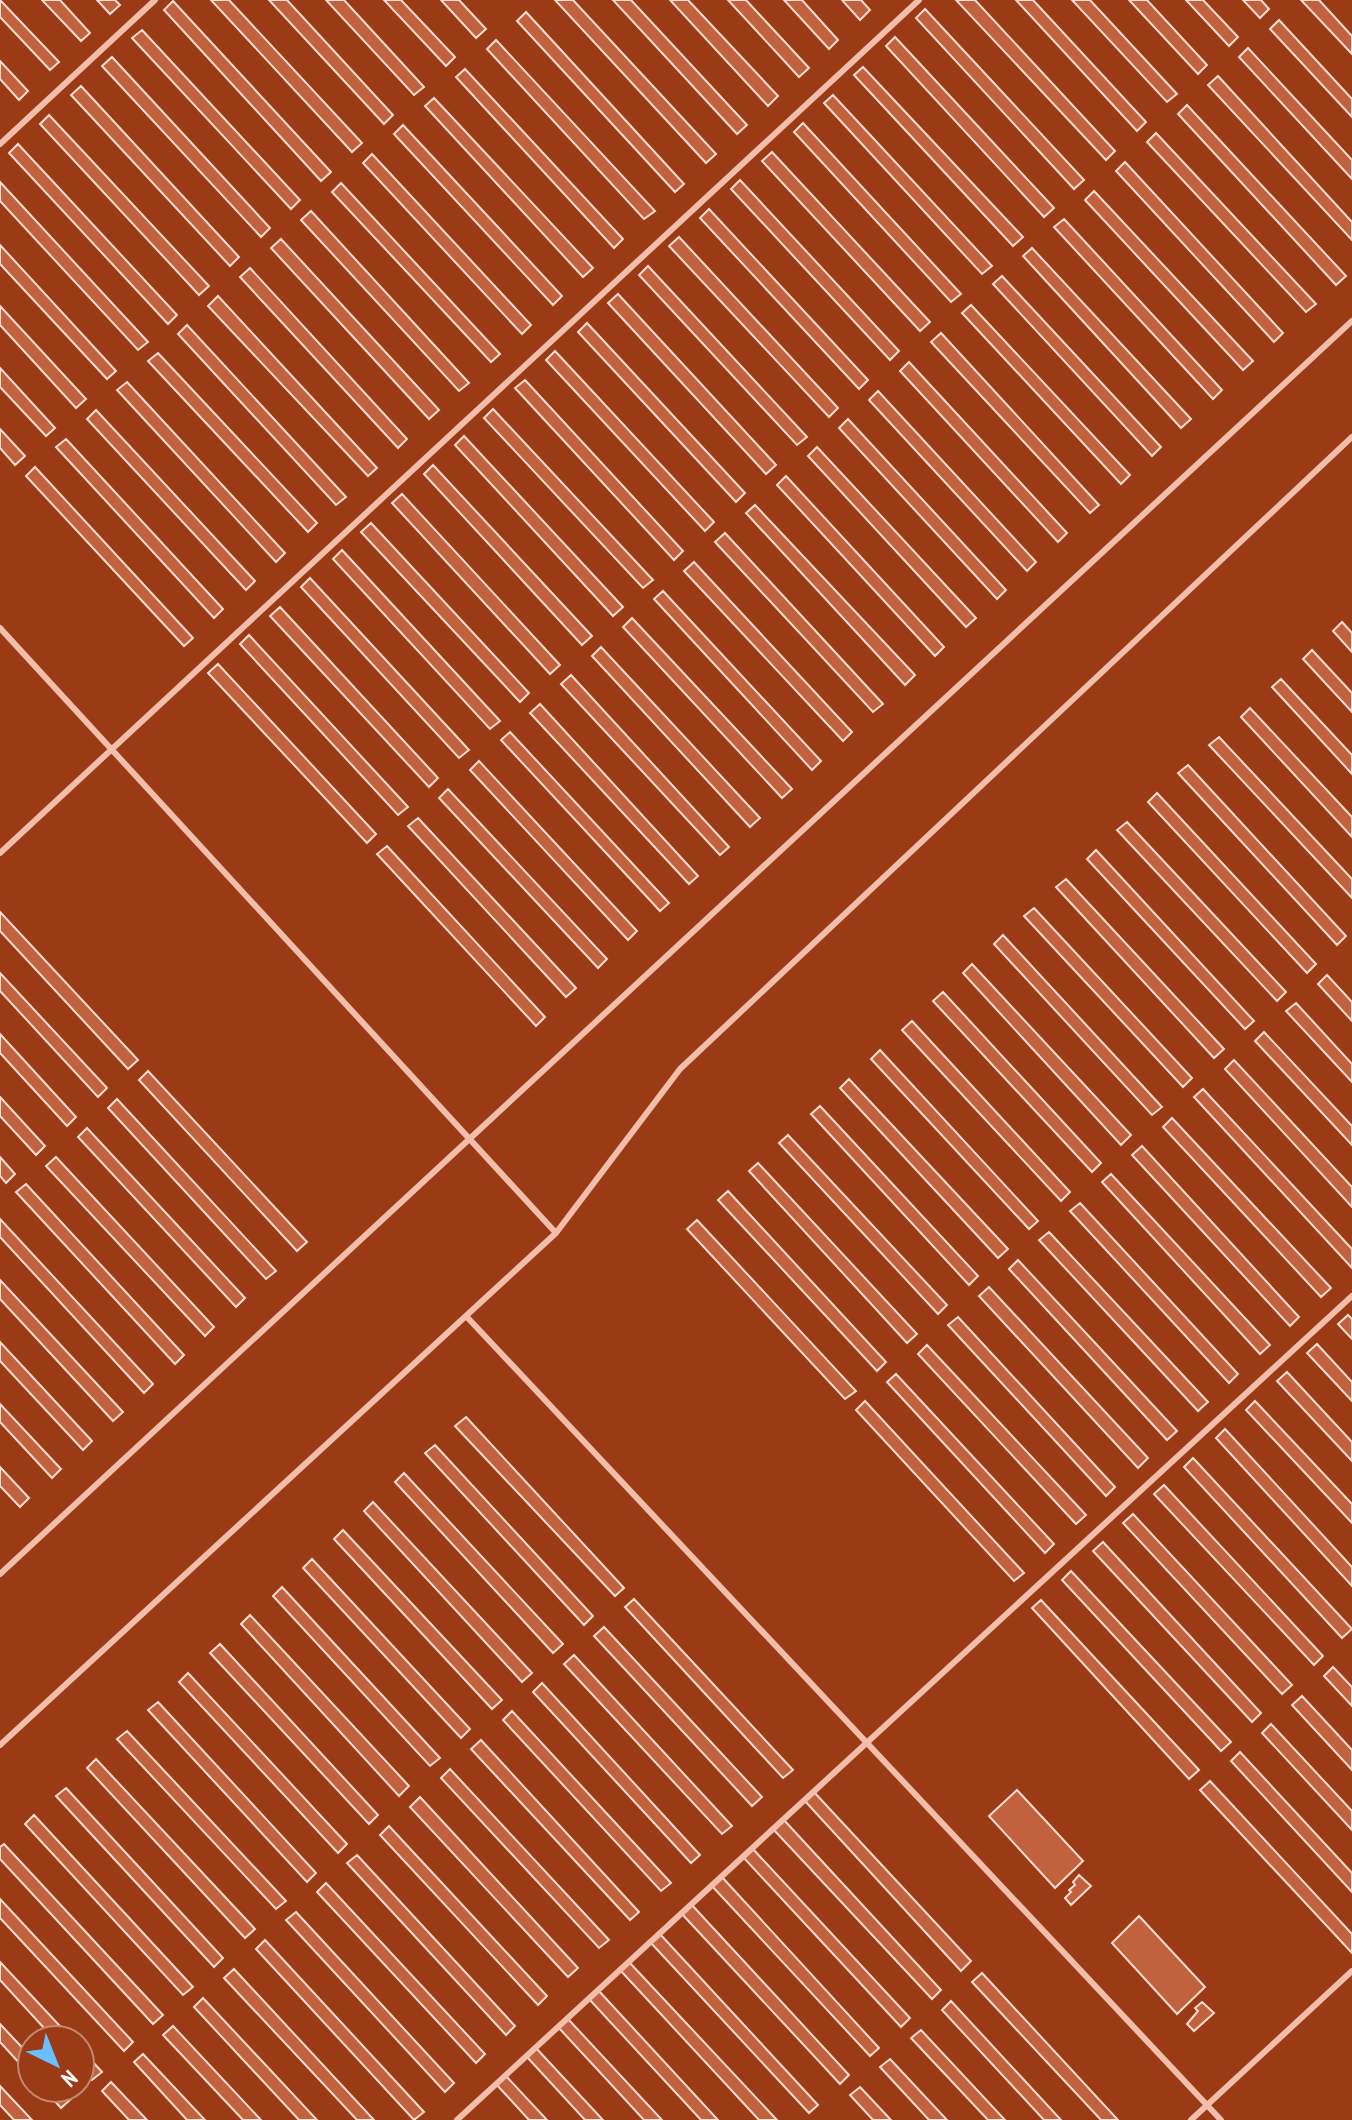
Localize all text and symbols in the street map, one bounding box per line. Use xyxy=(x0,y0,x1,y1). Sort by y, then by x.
north arrow xyxy=(16,2024,96,2104)
text: N xyxy=(56,2064,84,2093)

